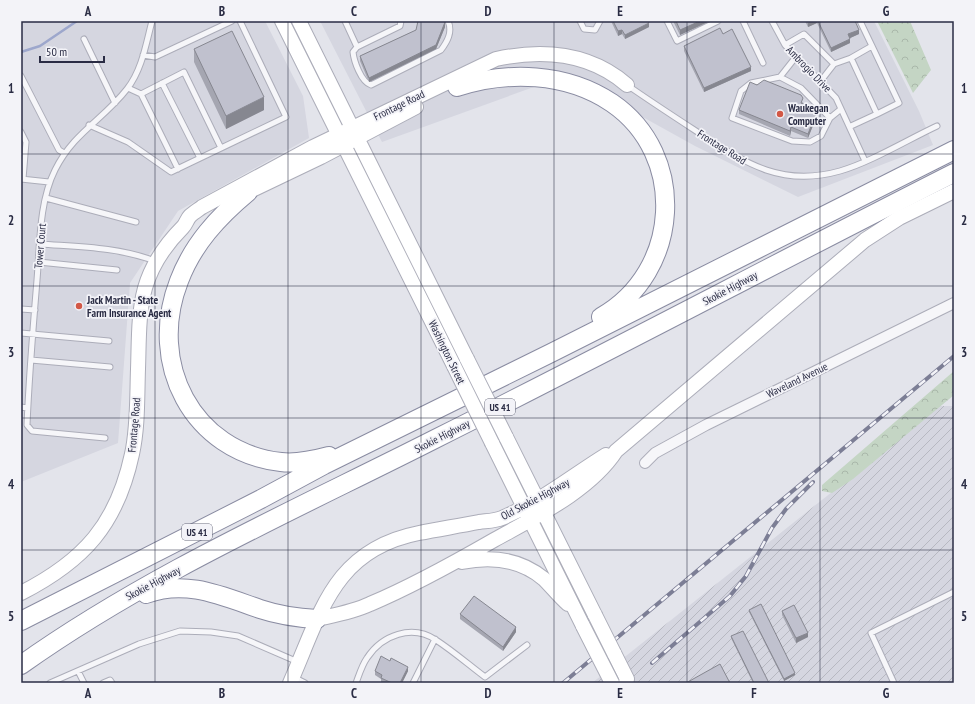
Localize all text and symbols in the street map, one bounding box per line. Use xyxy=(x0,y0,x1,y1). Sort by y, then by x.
text: A xyxy=(84,3,92,20)
text: B xyxy=(219,3,225,20)
text: C xyxy=(351,3,357,20)
text: D xyxy=(485,3,492,20)
text: E xyxy=(617,3,623,20)
text: F xyxy=(751,3,757,20)
text: G xyxy=(883,3,890,20)
scale bar xyxy=(40,38,104,64)
street label: Ambrogio Drive xyxy=(783,43,835,95)
text: 50 m xyxy=(46,44,67,59)
text: 1 xyxy=(8,80,14,97)
text: 1 xyxy=(961,80,967,97)
street label: Frontage Road xyxy=(371,87,427,123)
place label: Waukegan Computer xyxy=(787,101,828,128)
marker: Waukegan Computer xyxy=(775,109,785,119)
street label: Frontage Road xyxy=(695,126,749,168)
text: 2 xyxy=(8,212,14,229)
text: 2 xyxy=(961,212,967,229)
street label: Tower Court xyxy=(31,223,49,269)
street label: Skokie Highway xyxy=(700,267,761,308)
place label: Jack Martin - State Farm Insurance Agent xyxy=(86,293,172,320)
marker: Jack Martin - State Farm Insurance Agent xyxy=(74,301,84,311)
street label: Washington Street xyxy=(425,318,469,386)
text: 3 xyxy=(8,344,14,361)
text: 3 xyxy=(961,344,967,361)
street label: Waveland Avenue xyxy=(764,359,830,401)
street label: Frontage Road xyxy=(125,397,143,453)
road number: US 41 xyxy=(485,399,515,415)
street label: Skokie Highway xyxy=(412,416,473,456)
street label: Old Skokie Highway xyxy=(498,475,572,523)
text: 4 xyxy=(8,476,15,493)
text: 4 xyxy=(961,476,968,493)
road number: US 41 xyxy=(182,524,212,540)
street label: Skokie Highway xyxy=(123,562,184,603)
text: 5 xyxy=(8,608,14,625)
text: 5 xyxy=(961,608,967,625)
text: A xyxy=(84,685,92,702)
text: B xyxy=(219,685,225,702)
text: C xyxy=(351,685,357,702)
text: D xyxy=(485,685,492,702)
text: E xyxy=(617,685,623,702)
text: F xyxy=(751,685,757,702)
text: G xyxy=(883,685,890,702)

